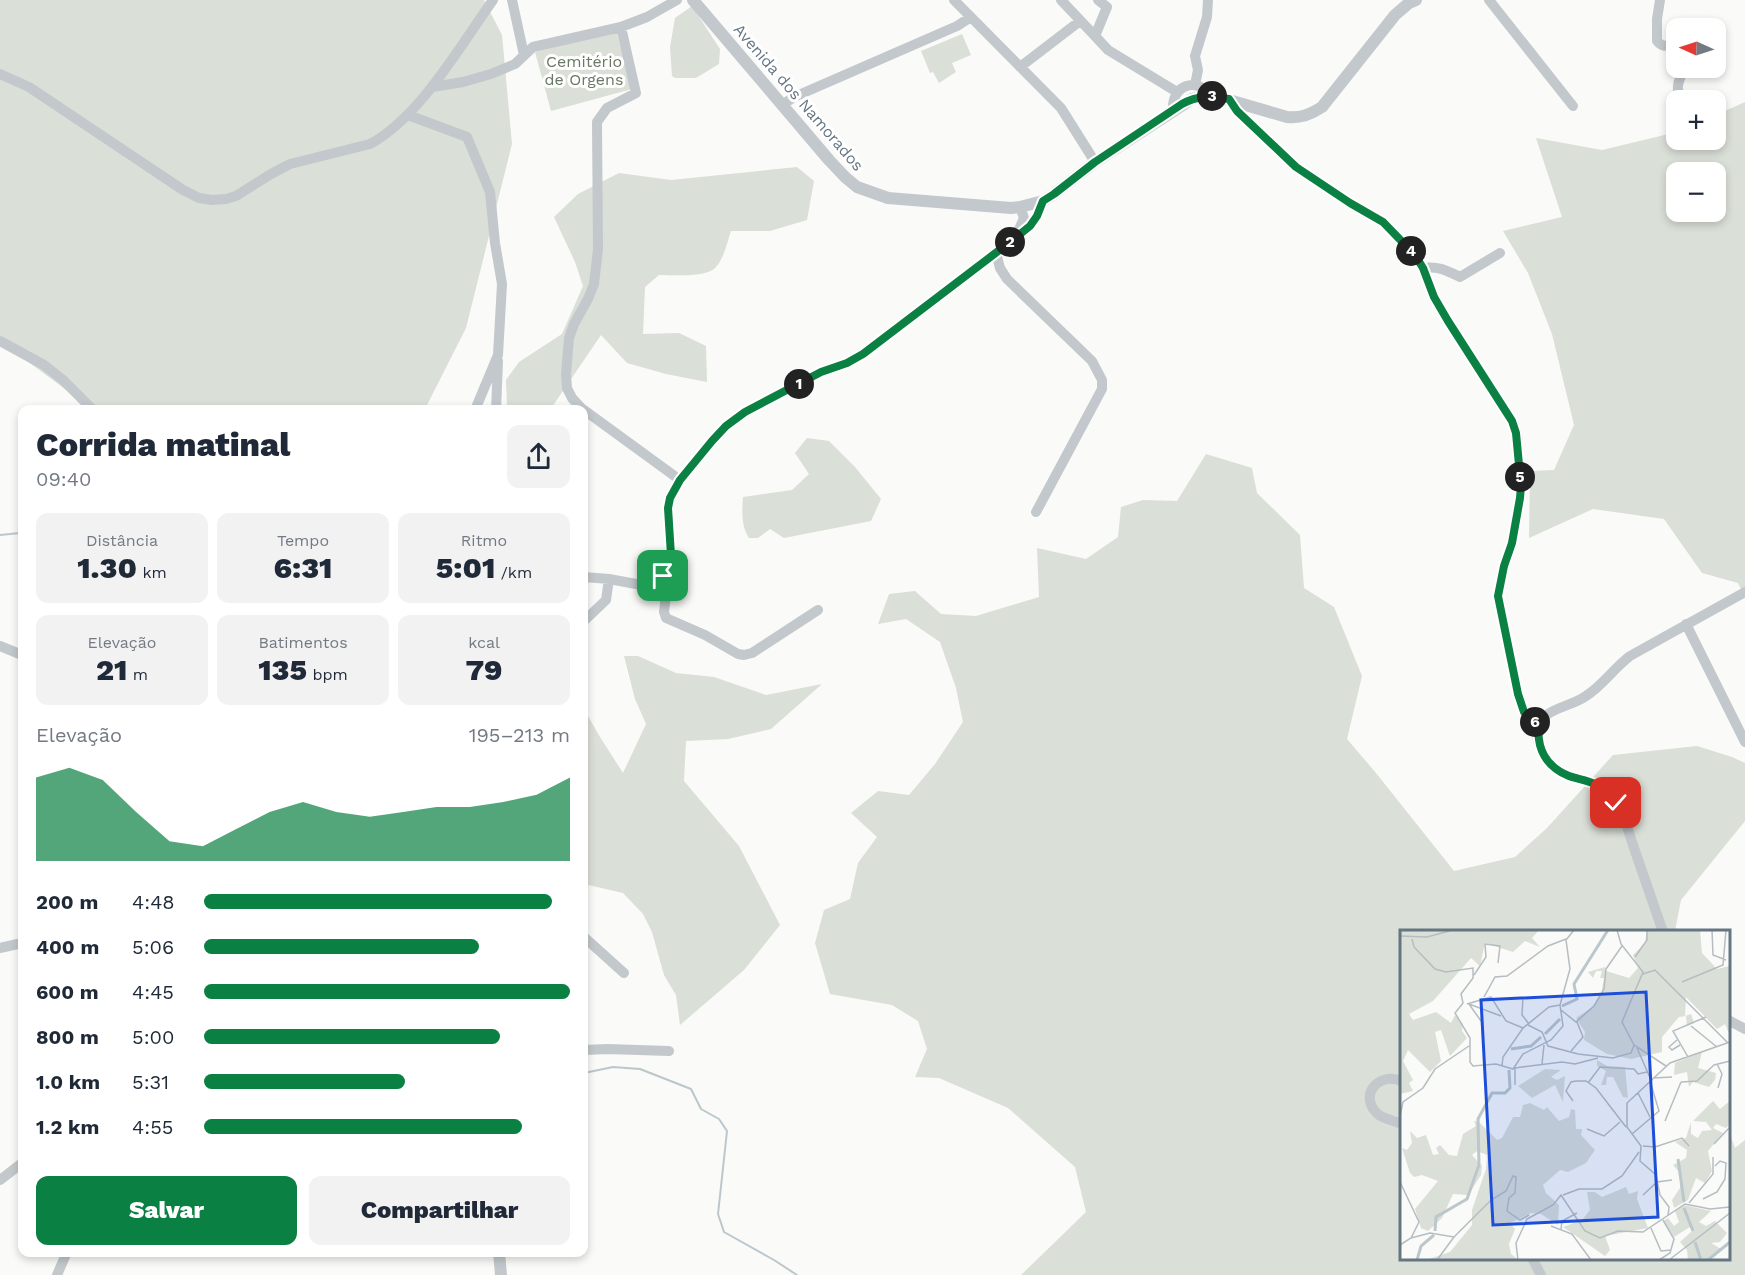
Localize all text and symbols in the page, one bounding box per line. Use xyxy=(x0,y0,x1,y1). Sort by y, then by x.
north arrow xyxy=(1666,18,1726,78)
map controls xyxy=(1666,18,1726,222)
street label: Avenida dos Namorados xyxy=(730,20,868,175)
park label: Cemitério de Orgens xyxy=(545,52,623,89)
pin: 3 xyxy=(1197,81,1227,111)
text: 3 xyxy=(1207,86,1217,105)
button: + xyxy=(1666,90,1726,150)
button: − xyxy=(1666,162,1726,222)
pin: 2 xyxy=(995,227,1025,257)
text: 2 xyxy=(1005,232,1015,251)
pin: 4 xyxy=(1396,236,1426,266)
text: 4 xyxy=(1406,241,1416,260)
pin: 1 xyxy=(784,369,814,399)
text: 1 xyxy=(796,374,802,393)
text: Corrida matinal xyxy=(36,425,290,464)
button: share xyxy=(507,425,570,488)
pin: 5 xyxy=(1505,462,1535,492)
text: 09:40 xyxy=(36,467,91,491)
text: 5 xyxy=(1515,467,1525,486)
text: Distância xyxy=(86,531,158,550)
text: Tempo xyxy=(277,531,329,550)
text: Ritmo xyxy=(461,531,507,550)
text: 1.30 xyxy=(77,550,137,585)
text: 6:31 xyxy=(274,550,332,585)
text: 5:01 xyxy=(436,550,495,585)
pin xyxy=(637,550,688,601)
icon: arrive xyxy=(646,559,679,592)
text: km xyxy=(137,563,167,582)
text: /km xyxy=(495,563,532,582)
text: Elevação xyxy=(88,633,156,652)
text: Batimentos xyxy=(258,633,348,652)
text: kcal xyxy=(468,633,500,652)
text: 21 xyxy=(96,652,127,687)
text: 135 xyxy=(258,652,307,687)
text: 79 xyxy=(465,652,503,687)
text: m xyxy=(127,665,148,684)
text: bpm xyxy=(307,665,348,684)
pin: 6 xyxy=(1520,707,1550,737)
text: 6 xyxy=(1530,712,1540,731)
text: Elevação xyxy=(36,723,122,747)
text: 195–213 m xyxy=(469,723,570,747)
pin xyxy=(1590,777,1641,828)
icon: check xyxy=(1599,786,1632,819)
text: 200 m xyxy=(36,890,98,914)
text: 4:48 xyxy=(132,890,175,914)
inset map xyxy=(1400,930,1730,1260)
text: 400 m xyxy=(36,935,99,959)
text: 5:06 xyxy=(132,935,174,959)
text: 600 m xyxy=(36,980,99,1004)
text: 4:45 xyxy=(132,980,174,1004)
text: 800 m xyxy=(36,1025,99,1049)
text: 5:00 xyxy=(132,1025,174,1049)
text: 1.0 km xyxy=(36,1070,100,1094)
text: 5:31 xyxy=(132,1070,169,1094)
text: 1.2 km xyxy=(36,1115,99,1139)
text: 4:55 xyxy=(132,1115,173,1139)
button: Salvar xyxy=(36,1176,297,1245)
button: Compartilhar xyxy=(309,1176,570,1245)

